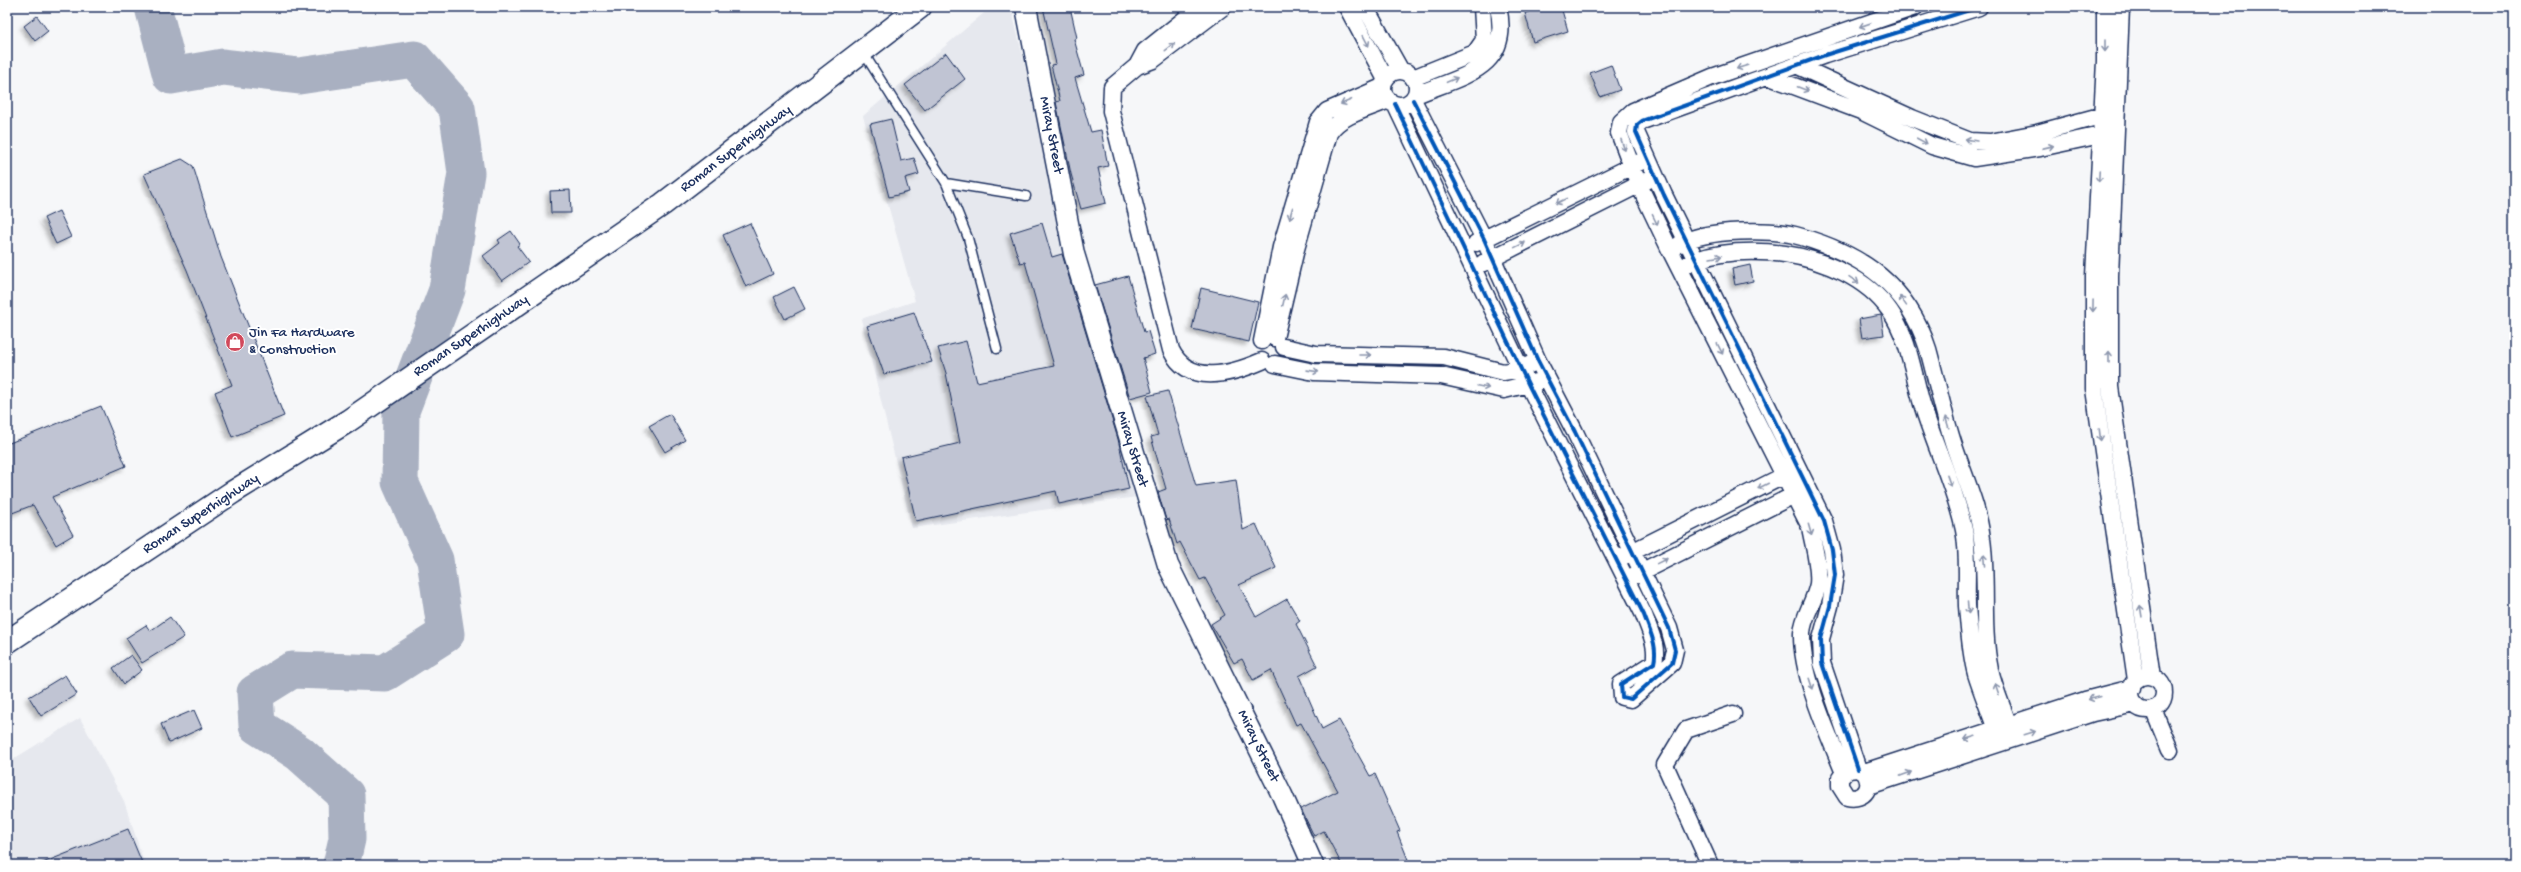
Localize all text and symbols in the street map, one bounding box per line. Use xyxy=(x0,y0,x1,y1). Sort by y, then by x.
one-way arrow xyxy=(1860,21,1872,29)
one-way arrow xyxy=(1362,35,1370,47)
one-way arrow xyxy=(2101,39,2109,52)
one-way arrow xyxy=(1165,42,1176,51)
one-way arrow xyxy=(1737,63,1749,71)
one-way arrow xyxy=(1445,75,1457,83)
one-way arrow xyxy=(1797,86,1809,94)
street label: Miray Street xyxy=(1035,95,1068,177)
one-way arrow xyxy=(1341,99,1353,107)
street label: Roman Superhighway xyxy=(677,101,796,197)
one-way arrow xyxy=(1965,136,1978,144)
one-way arrow xyxy=(1916,138,1928,145)
one-way arrow xyxy=(1620,139,1628,151)
one-way arrow xyxy=(2042,142,2055,150)
one-way arrow xyxy=(2095,169,2103,182)
one-way arrow xyxy=(1556,198,1568,205)
one-way arrow xyxy=(1287,206,1294,219)
one-way arrow xyxy=(1652,213,1659,225)
one-way arrow xyxy=(1514,241,1526,248)
one-way arrow xyxy=(1709,252,1722,260)
one-way arrow xyxy=(1848,276,1859,284)
street label: Roman Superhighway xyxy=(410,290,532,381)
one-way arrow xyxy=(1280,294,1288,307)
one-way arrow xyxy=(1899,295,1907,306)
one-way arrow xyxy=(2090,299,2097,312)
place label: Jin Fa Hardware & Construction xyxy=(249,324,355,359)
shop icon: Jin Fa Hardware & Construction xyxy=(224,331,246,353)
one-way arrow xyxy=(1717,342,1724,354)
one-way arrow xyxy=(1358,351,1371,359)
one-way arrow xyxy=(2105,351,2113,364)
one-way arrow xyxy=(1306,368,1319,375)
one-way arrow xyxy=(1477,383,1490,391)
street label: Miray Street xyxy=(1112,409,1153,491)
one-way arrow xyxy=(1943,416,1950,429)
one-way arrow xyxy=(2096,428,2104,441)
street label: Roman Superhighway xyxy=(140,469,263,558)
one-way arrow xyxy=(1946,474,1954,486)
one-way arrow xyxy=(1757,483,1769,491)
one-way arrow xyxy=(1807,524,1814,537)
one-way arrow xyxy=(1981,554,1988,567)
one-way arrow xyxy=(1655,557,1667,565)
one-way arrow xyxy=(1964,601,1971,614)
one-way arrow xyxy=(2137,604,2145,617)
one-way arrow xyxy=(1808,677,1815,690)
one-way arrow xyxy=(1992,683,2000,695)
one-way arrow xyxy=(2088,695,2101,702)
street label: Miray Street xyxy=(1233,707,1284,787)
one-way arrow xyxy=(2023,729,2036,736)
one-way arrow xyxy=(1964,735,1977,742)
one-way arrow xyxy=(1900,770,1913,777)

